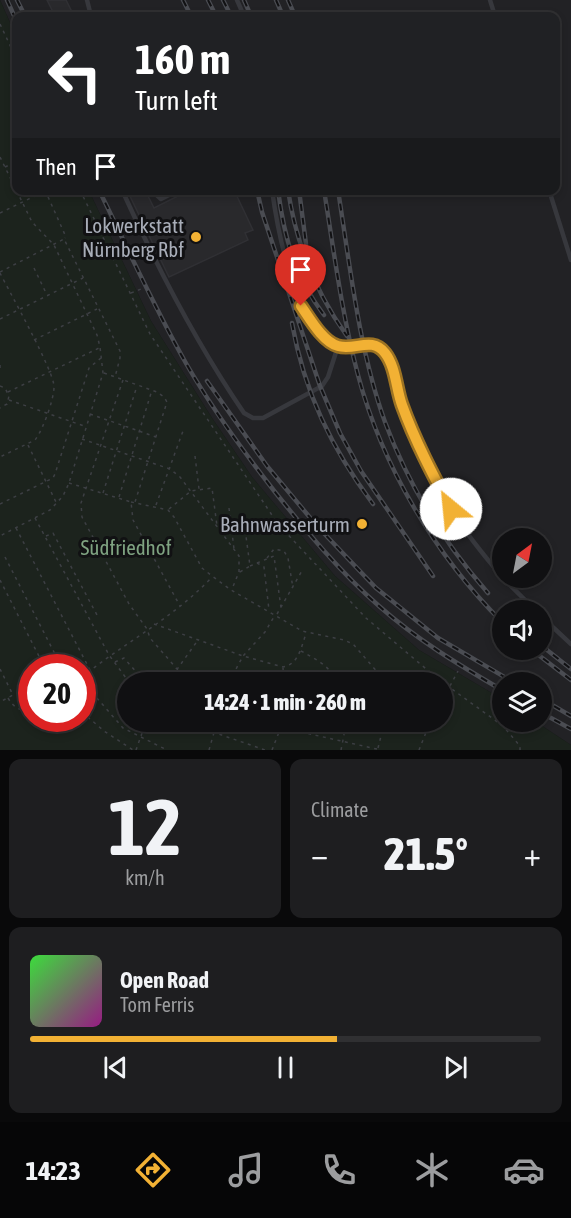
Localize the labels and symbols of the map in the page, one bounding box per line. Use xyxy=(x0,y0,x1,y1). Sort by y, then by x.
place label: Lokwerkstatt Nürnberg Rbf xyxy=(82,213,184,261)
marker: Lokwerkstatt Nürnberg Rbf xyxy=(189,230,203,244)
pin xyxy=(275,244,326,306)
position arrow xyxy=(419,477,483,541)
place label: Bahnwasserturm xyxy=(220,512,350,536)
marker: Bahnwasserturm xyxy=(355,517,369,531)
north arrow xyxy=(492,528,552,588)
park label: Südfriedhof xyxy=(81,535,172,559)
speed limit sign: 20 xyxy=(18,654,96,732)

